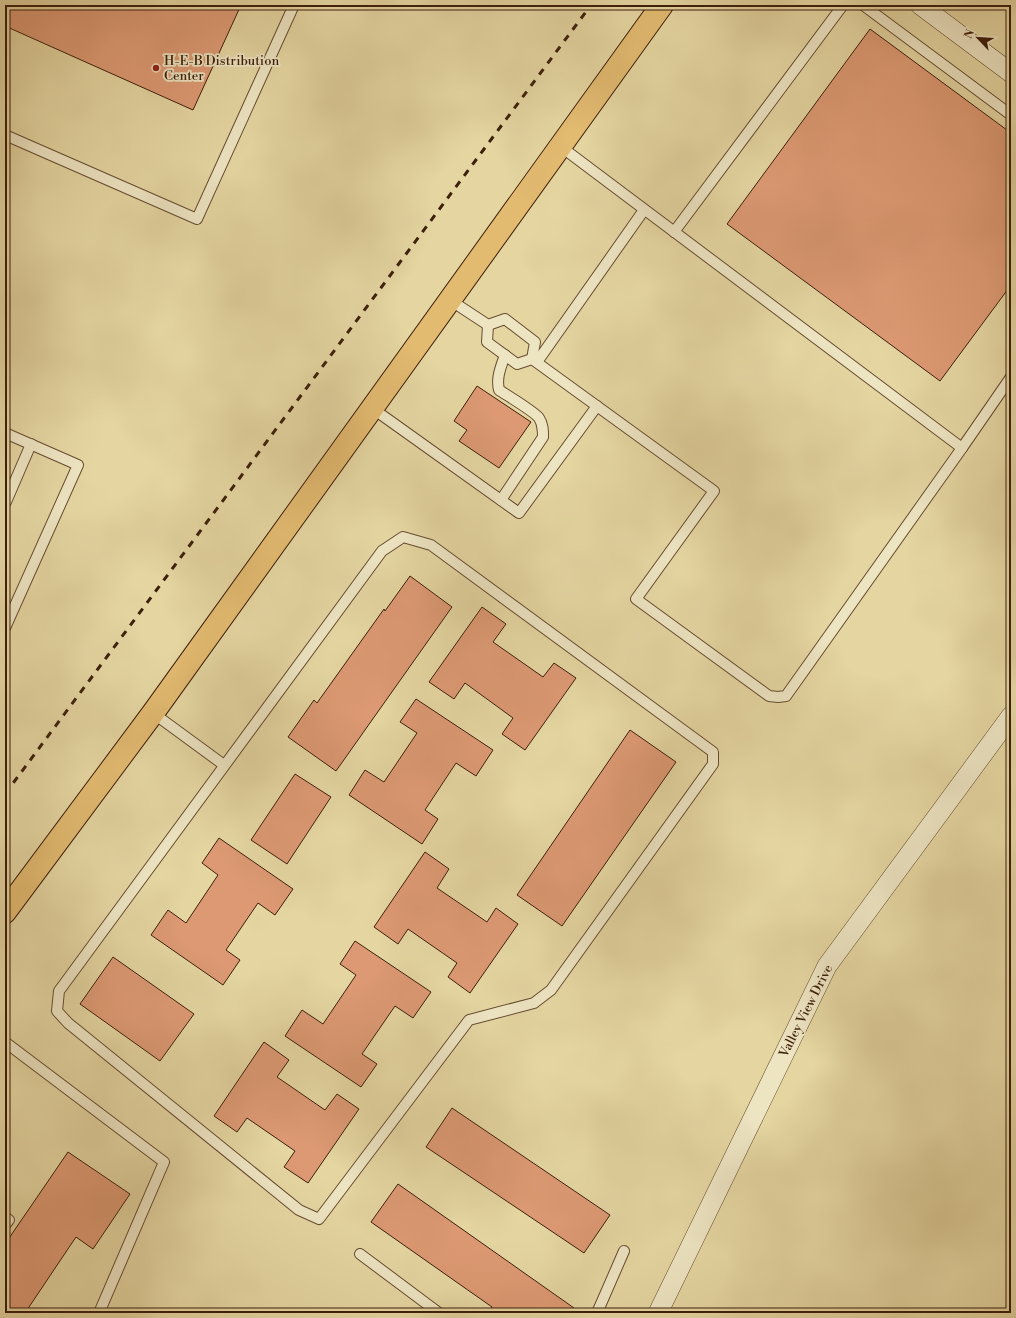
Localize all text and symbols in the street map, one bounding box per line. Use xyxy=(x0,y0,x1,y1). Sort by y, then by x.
north arrow xyxy=(958,18,998,58)
text: N xyxy=(962,27,978,41)
place label: H-E-B Distribution Center xyxy=(164,53,279,84)
marker: H-E-B Distribution Center xyxy=(151,63,161,73)
street label: Valley View Drive xyxy=(775,962,836,1061)

